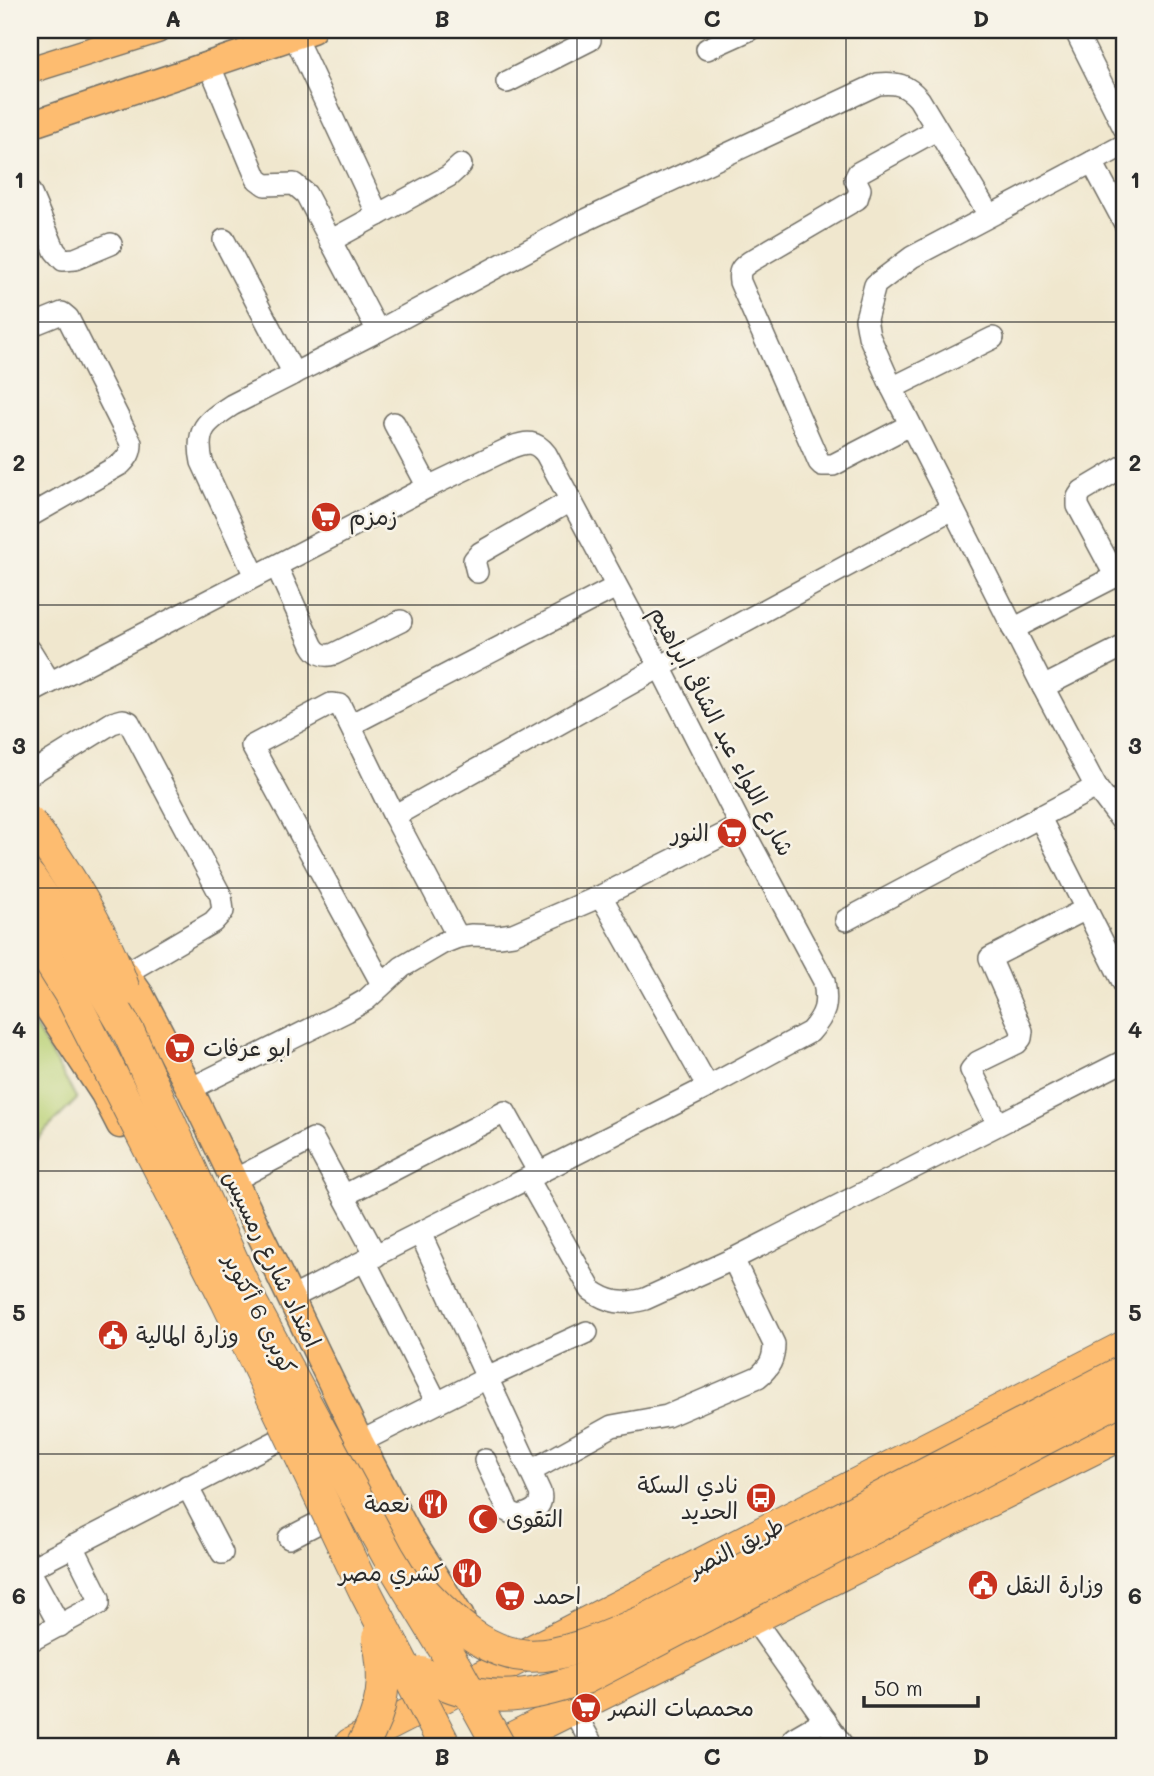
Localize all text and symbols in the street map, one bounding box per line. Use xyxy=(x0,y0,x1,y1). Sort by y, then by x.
text: A xyxy=(165,3,181,33)
text: B xyxy=(434,3,450,33)
text: C xyxy=(703,3,721,33)
text: D xyxy=(973,3,989,33)
text: 1 xyxy=(14,164,24,194)
text: 1 xyxy=(1130,164,1140,194)
text: 2 xyxy=(13,447,25,477)
text: 2 xyxy=(1129,447,1141,477)
supermarket icon: زمزم xyxy=(309,500,343,534)
place label: زمزم xyxy=(349,501,397,535)
street label: شارع اللواء عبد الشافى ابراهيم xyxy=(641,600,802,863)
text: 3 xyxy=(12,730,26,760)
text: 3 xyxy=(1128,730,1142,760)
supermarket icon: النور xyxy=(715,816,749,850)
place label: النور xyxy=(669,817,709,848)
text: 4 xyxy=(12,1014,26,1044)
text: 4 xyxy=(1128,1014,1142,1044)
supermarket icon: ابو عرفات xyxy=(163,1031,197,1065)
place label: ابو عرفات xyxy=(203,1032,291,1062)
street label: امتداد شارع رمسيس xyxy=(215,1165,329,1353)
street label: كوبرى 6 أكتوبر xyxy=(216,1246,304,1380)
text: 5 xyxy=(12,1297,26,1327)
text: 5 xyxy=(1128,1297,1142,1327)
public building icon: وزارة المالية xyxy=(96,1318,130,1352)
place label: وزارة المالية xyxy=(136,1319,239,1349)
place label: نادي السكة الحديد xyxy=(638,1469,738,1525)
bus stop icon: نادي السكة الحديد xyxy=(744,1481,778,1515)
restaurant icon: نعمة xyxy=(416,1487,450,1521)
place label: نعمة xyxy=(365,1488,410,1518)
mosque icon: التقوى xyxy=(466,1502,500,1536)
place label: التقوى xyxy=(506,1503,563,1533)
street label: طريق النصر xyxy=(681,1509,788,1584)
restaurant icon: كشري مصر xyxy=(450,1556,484,1590)
place label: كشري مصر xyxy=(337,1557,444,1590)
public building icon: وزارة النقل xyxy=(966,1568,1000,1602)
place label: وزارة النقل xyxy=(1006,1569,1104,1599)
supermarket icon: احمد xyxy=(493,1579,527,1613)
text: 6 xyxy=(12,1580,26,1610)
place label: احمد xyxy=(533,1580,581,1610)
text: 6 xyxy=(1128,1580,1142,1610)
scale bar xyxy=(864,1664,977,1708)
text: 50 m xyxy=(874,1674,923,1701)
supermarket icon: محمصات النصر xyxy=(569,1691,603,1725)
place label: محمصات النصر xyxy=(607,1692,754,1722)
text: A xyxy=(165,1741,181,1771)
text: B xyxy=(434,1741,450,1771)
text: C xyxy=(703,1741,721,1771)
text: D xyxy=(973,1741,989,1771)

